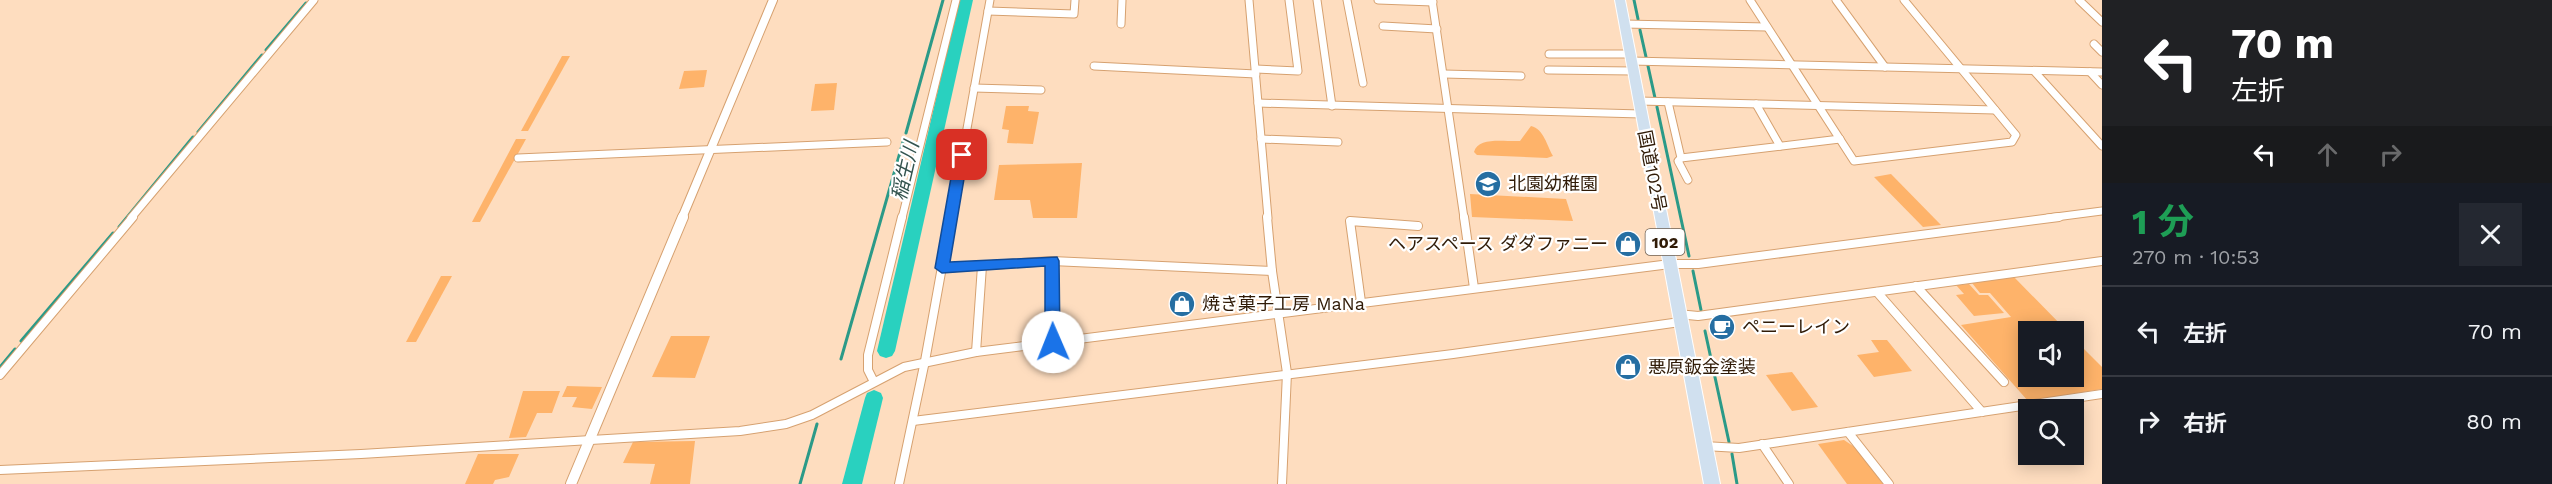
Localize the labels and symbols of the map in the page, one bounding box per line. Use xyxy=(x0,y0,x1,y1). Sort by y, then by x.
street label: 国道102号 xyxy=(1634,128,1671,214)
pin xyxy=(936,129,987,180)
water label: 稲生川 xyxy=(887,137,924,203)
school or university icon: 北園幼稚園 xyxy=(1473,169,1503,199)
place label: 北園幼稚園 xyxy=(1508,173,1598,194)
shop icon: ヘアスペース ダダファニー xyxy=(1613,229,1643,259)
road number: 102 xyxy=(1646,229,1684,255)
place label: ヘアスペース ダダファニー xyxy=(1388,233,1608,254)
shop icon: 焼き菓子工房 MaNa xyxy=(1167,289,1197,319)
place label: 焼き菓子工房 MaNa xyxy=(1202,293,1365,314)
position arrow xyxy=(1021,310,1085,374)
cafe icon: ペニーレイン xyxy=(1707,312,1737,342)
place label: ペニーレイン xyxy=(1742,316,1850,337)
shop icon: 悪原鈑金塗装 xyxy=(1613,352,1643,382)
place label: 悪原鈑金塗装 xyxy=(1648,356,1756,377)

